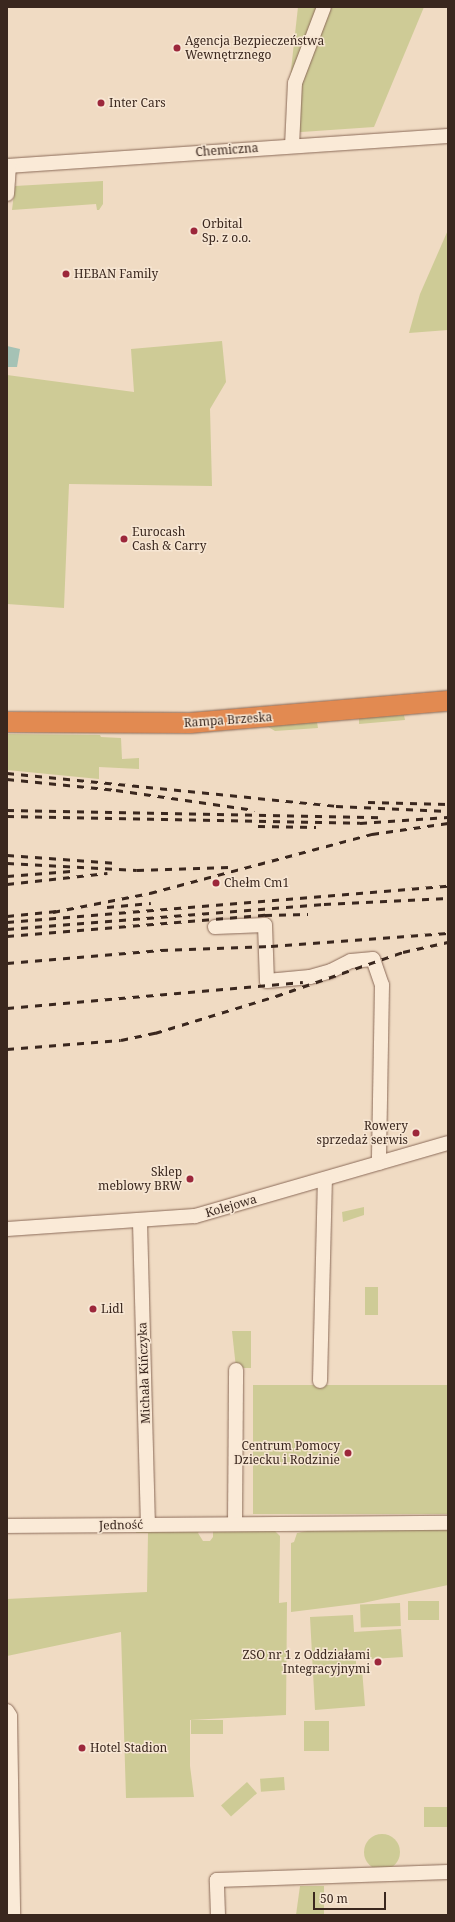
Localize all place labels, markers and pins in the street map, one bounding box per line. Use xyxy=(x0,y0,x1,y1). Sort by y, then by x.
place label: Agencja Bezpieczeństwa Wewnętrznego xyxy=(185,34,324,62)
marker: Agencja Bezpieczeństwa Wewnętrznego xyxy=(172,43,182,53)
place label: Inter Cars xyxy=(109,96,166,110)
marker: Inter Cars xyxy=(96,98,106,108)
place label: Orbital Sp. z o.o. xyxy=(202,217,251,245)
marker: Orbital Sp. z o.o. xyxy=(189,226,199,236)
place label: HEBAN Family xyxy=(74,267,158,281)
marker: HEBAN Family xyxy=(61,269,71,279)
place label: Eurocash Cash & Carry xyxy=(132,525,207,553)
marker: Eurocash Cash & Carry xyxy=(119,534,129,544)
place label: Chełm Cm1 xyxy=(224,876,289,890)
marker: Chełm Cm1 xyxy=(211,878,221,888)
place label: Rowery sprzedaż serwis xyxy=(317,1119,408,1147)
marker: Rowery sprzedaż serwis xyxy=(411,1128,421,1138)
place label: Sklep meblowy BRW xyxy=(98,1165,182,1193)
marker: Sklep meblowy BRW xyxy=(185,1174,195,1184)
place label: Lidl xyxy=(101,1302,123,1316)
marker: Lidl xyxy=(88,1304,98,1314)
place label: Centrum Pomocy Dziecku i Rodzinie xyxy=(234,1439,340,1467)
marker: Centrum Pomocy Dziecku i Rodzinie xyxy=(343,1448,353,1458)
place label: ZSO nr 1 z Oddziałami Integracyjnymi xyxy=(243,1648,370,1676)
marker: ZSO nr 1 z Oddziałami Integracyjnymi xyxy=(373,1657,383,1667)
place label: Hotel Stadion xyxy=(90,1741,167,1755)
marker: Hotel Stadion xyxy=(77,1743,87,1753)

